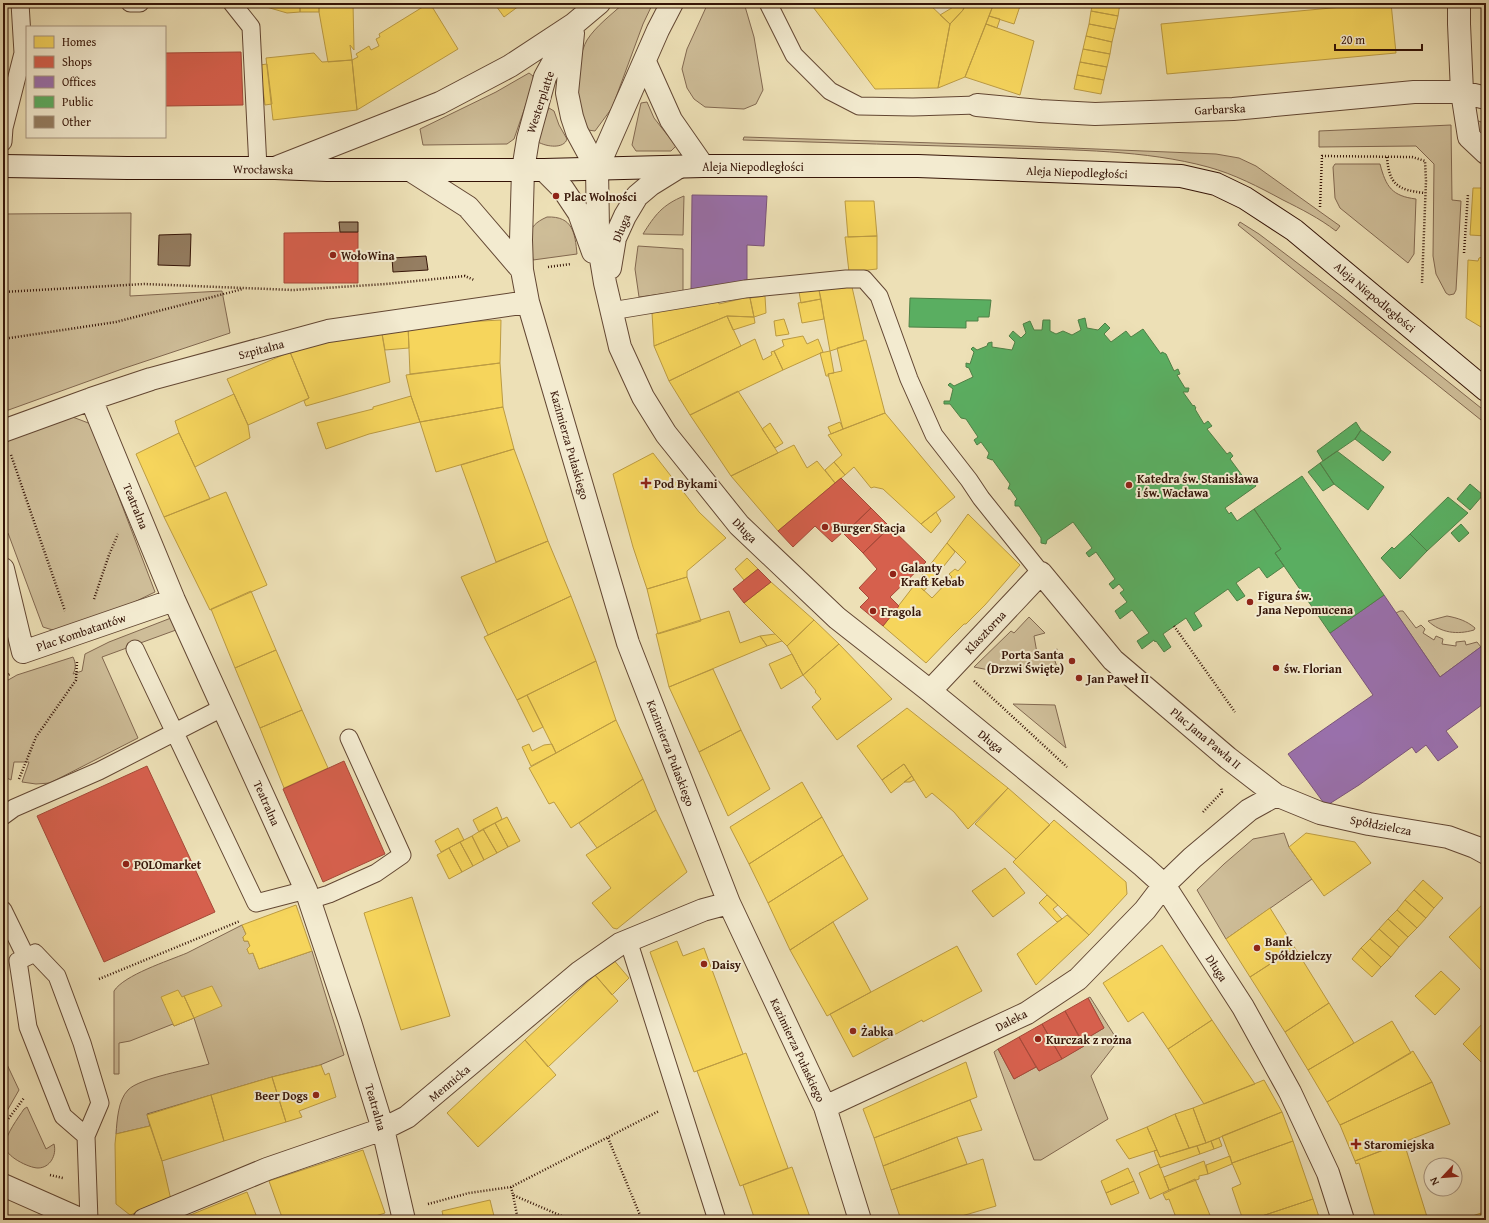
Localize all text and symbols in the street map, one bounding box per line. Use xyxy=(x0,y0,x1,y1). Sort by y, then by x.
legend xyxy=(26,26,166,138)
scale bar xyxy=(1335,26,1422,52)
text: 20 m xyxy=(1341,31,1365,48)
text: Homes xyxy=(62,33,97,50)
text: Shops xyxy=(62,53,92,70)
street label: Westerplatte xyxy=(522,68,558,135)
text: Offices xyxy=(62,73,96,90)
text: Public xyxy=(62,93,94,110)
street label: Garbarska xyxy=(1194,99,1246,119)
text: Other xyxy=(62,113,91,130)
street label: Aleja Niepodległości xyxy=(702,158,804,175)
street label: Wrocławska xyxy=(233,160,294,178)
street label: Aleja Niepodległości xyxy=(1026,162,1129,182)
place label: Plac Wolności xyxy=(564,188,637,205)
marker: Plac Wolności xyxy=(551,191,561,201)
street label: Długa xyxy=(608,211,634,245)
place label: WołoWina xyxy=(341,247,395,264)
marker: WołoWina xyxy=(328,250,338,260)
street label: Aleja Niepodległości xyxy=(1331,258,1420,337)
street label: Szpitalna xyxy=(236,335,286,363)
street label: Kazimierza Pułaskiego xyxy=(546,388,594,502)
place label: Katedra św. Stanisława i św. Wacława xyxy=(1137,470,1260,501)
place label: Pod Bykami xyxy=(654,475,718,492)
marker: Pod Bykami xyxy=(641,478,651,488)
marker: Katedra św. Stanisława i św. Wacława xyxy=(1124,480,1134,490)
street label: Teatralna xyxy=(119,481,153,532)
street label: Długa xyxy=(729,514,761,547)
place label: Burger Stacja xyxy=(833,519,906,536)
marker: Burger Stacja xyxy=(820,522,830,532)
place label: Galanty Kraft Kebab xyxy=(901,559,965,590)
marker: Galanty Kraft Kebab xyxy=(888,569,898,579)
place label: Figura św. Jana Nepomucena xyxy=(1256,587,1354,618)
marker: Figura św. Jana Nepomucena xyxy=(1245,597,1255,607)
place label: Fragola xyxy=(881,603,922,620)
marker: Fragola xyxy=(868,606,878,616)
street label: Klasztorna xyxy=(960,606,1010,657)
street label: Plac Kombatantów xyxy=(34,609,129,655)
place label: Porta Santa (Drzwi Święte) xyxy=(987,646,1065,677)
marker: Porta Santa (Drzwi Święte) xyxy=(1067,656,1077,666)
place label: św. Florian xyxy=(1284,660,1342,677)
marker: św. Florian xyxy=(1271,663,1281,673)
place label: Jan Paweł II xyxy=(1085,670,1149,687)
marker: Jan Paweł II xyxy=(1074,673,1084,683)
street label: Kazimierza Pułaskiego xyxy=(643,697,699,809)
street label: Plac Jana Pawła II xyxy=(1167,703,1245,773)
street label: Długa xyxy=(974,725,1008,757)
street label: Teatralna xyxy=(249,778,285,829)
street label: Spółdzielcza xyxy=(1349,811,1413,839)
place label: POLOmarket xyxy=(134,856,202,873)
marker: POLOmarket xyxy=(121,859,131,869)
place label: Bank Spółdzielczy xyxy=(1265,933,1333,964)
marker: Bank Spółdzielczy xyxy=(1252,943,1262,953)
street label: Długa xyxy=(1202,951,1232,985)
place label: Daisy xyxy=(712,956,742,973)
marker: Daisy xyxy=(699,959,709,969)
street label: Kazimierza Pułaskiego xyxy=(766,995,830,1105)
street label: Daleka xyxy=(992,1005,1030,1035)
place label: Żabka xyxy=(861,1023,894,1040)
marker: Żabka xyxy=(848,1026,858,1036)
place label: Kurczak z rożna xyxy=(1046,1031,1133,1048)
marker: Kurczak z rożna xyxy=(1033,1034,1043,1044)
street label: Mennicka xyxy=(425,1060,474,1105)
street label: Teatralna xyxy=(361,1082,391,1133)
place label: Beer Dogs xyxy=(255,1087,308,1104)
marker: Beer Dogs xyxy=(311,1090,321,1100)
place label: Staromiejska xyxy=(1364,1136,1435,1153)
marker: Staromiejska xyxy=(1351,1139,1361,1149)
north arrow xyxy=(1423,1157,1463,1197)
text: N xyxy=(1425,1174,1443,1188)

